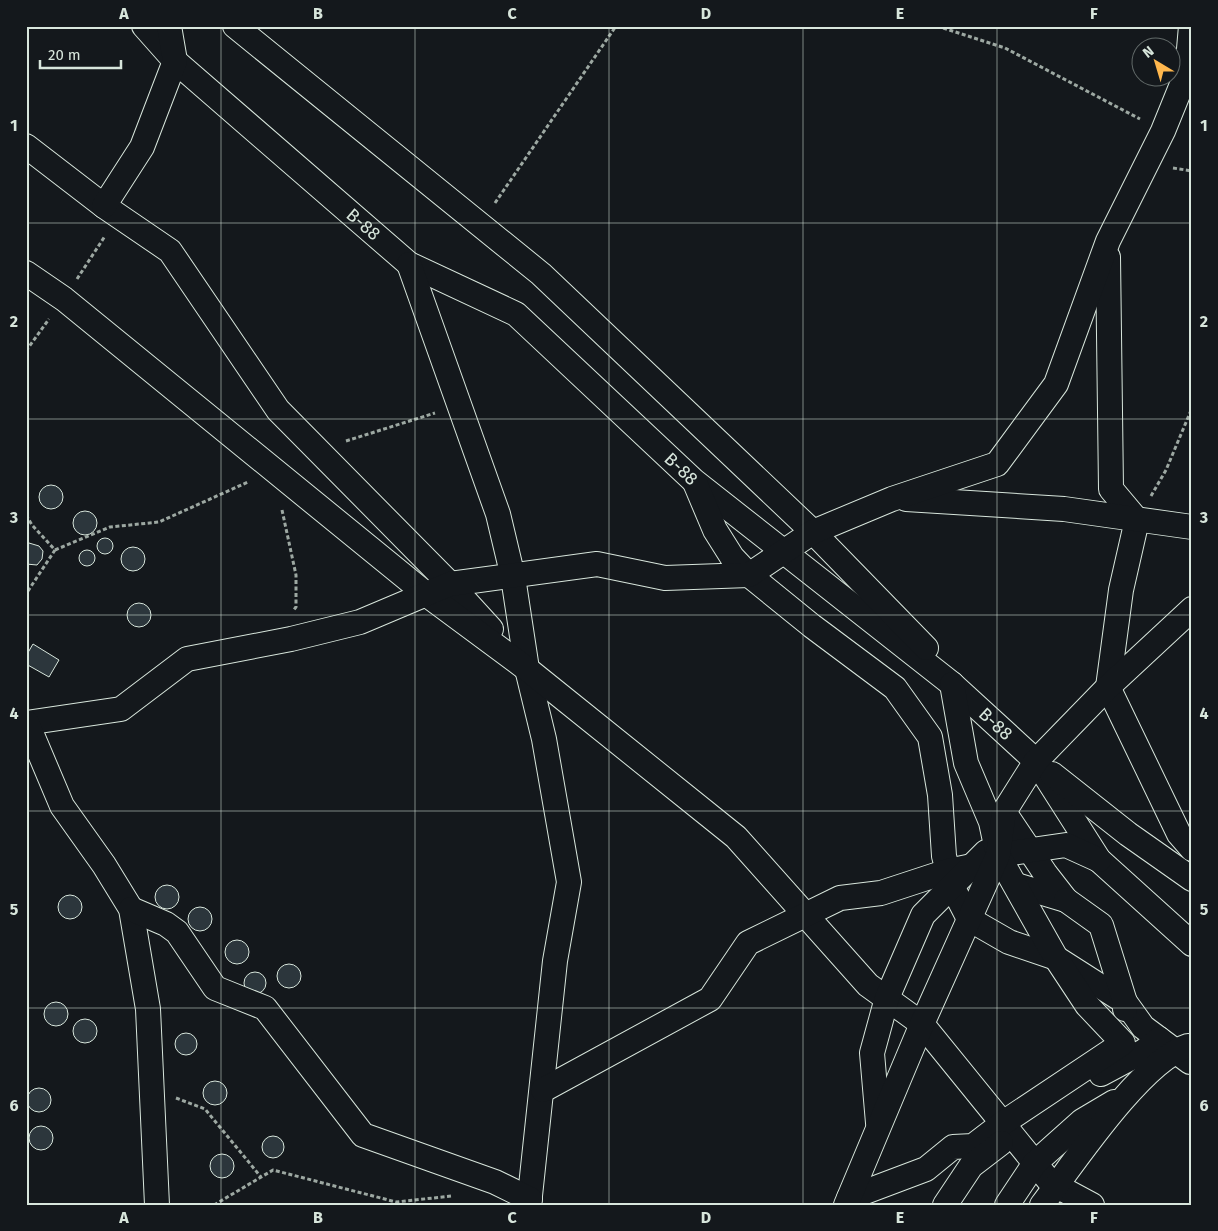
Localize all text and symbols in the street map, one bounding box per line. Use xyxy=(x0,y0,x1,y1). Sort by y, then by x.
text: A xyxy=(118,4,129,23)
text: B xyxy=(313,4,323,23)
text: C xyxy=(507,4,517,23)
text: D xyxy=(701,4,711,23)
text: E xyxy=(896,4,904,23)
text: F xyxy=(1090,4,1098,23)
scale bar xyxy=(40,38,121,70)
north arrow xyxy=(1130,38,1180,88)
text: N xyxy=(1139,43,1157,62)
text: 20 m xyxy=(48,46,81,64)
text: 1 xyxy=(10,116,18,135)
text: 1 xyxy=(1200,116,1208,135)
street label: B-88 xyxy=(342,204,385,245)
text: 2 xyxy=(10,312,18,331)
text: 2 xyxy=(1200,312,1208,331)
street label: B-88 xyxy=(660,448,703,490)
text: 3 xyxy=(9,508,18,527)
text: 3 xyxy=(1199,508,1208,527)
street label: B-88 xyxy=(974,703,1017,745)
text: 4 xyxy=(9,704,19,723)
text: 4 xyxy=(1199,704,1209,723)
text: 5 xyxy=(10,900,19,919)
text: 5 xyxy=(1200,900,1209,919)
text: 6 xyxy=(9,1096,19,1115)
text: 6 xyxy=(1199,1096,1209,1115)
text: A xyxy=(118,1208,129,1227)
text: B xyxy=(313,1208,323,1227)
text: C xyxy=(507,1208,517,1227)
text: D xyxy=(701,1208,711,1227)
text: E xyxy=(896,1208,904,1227)
text: F xyxy=(1090,1208,1098,1227)

